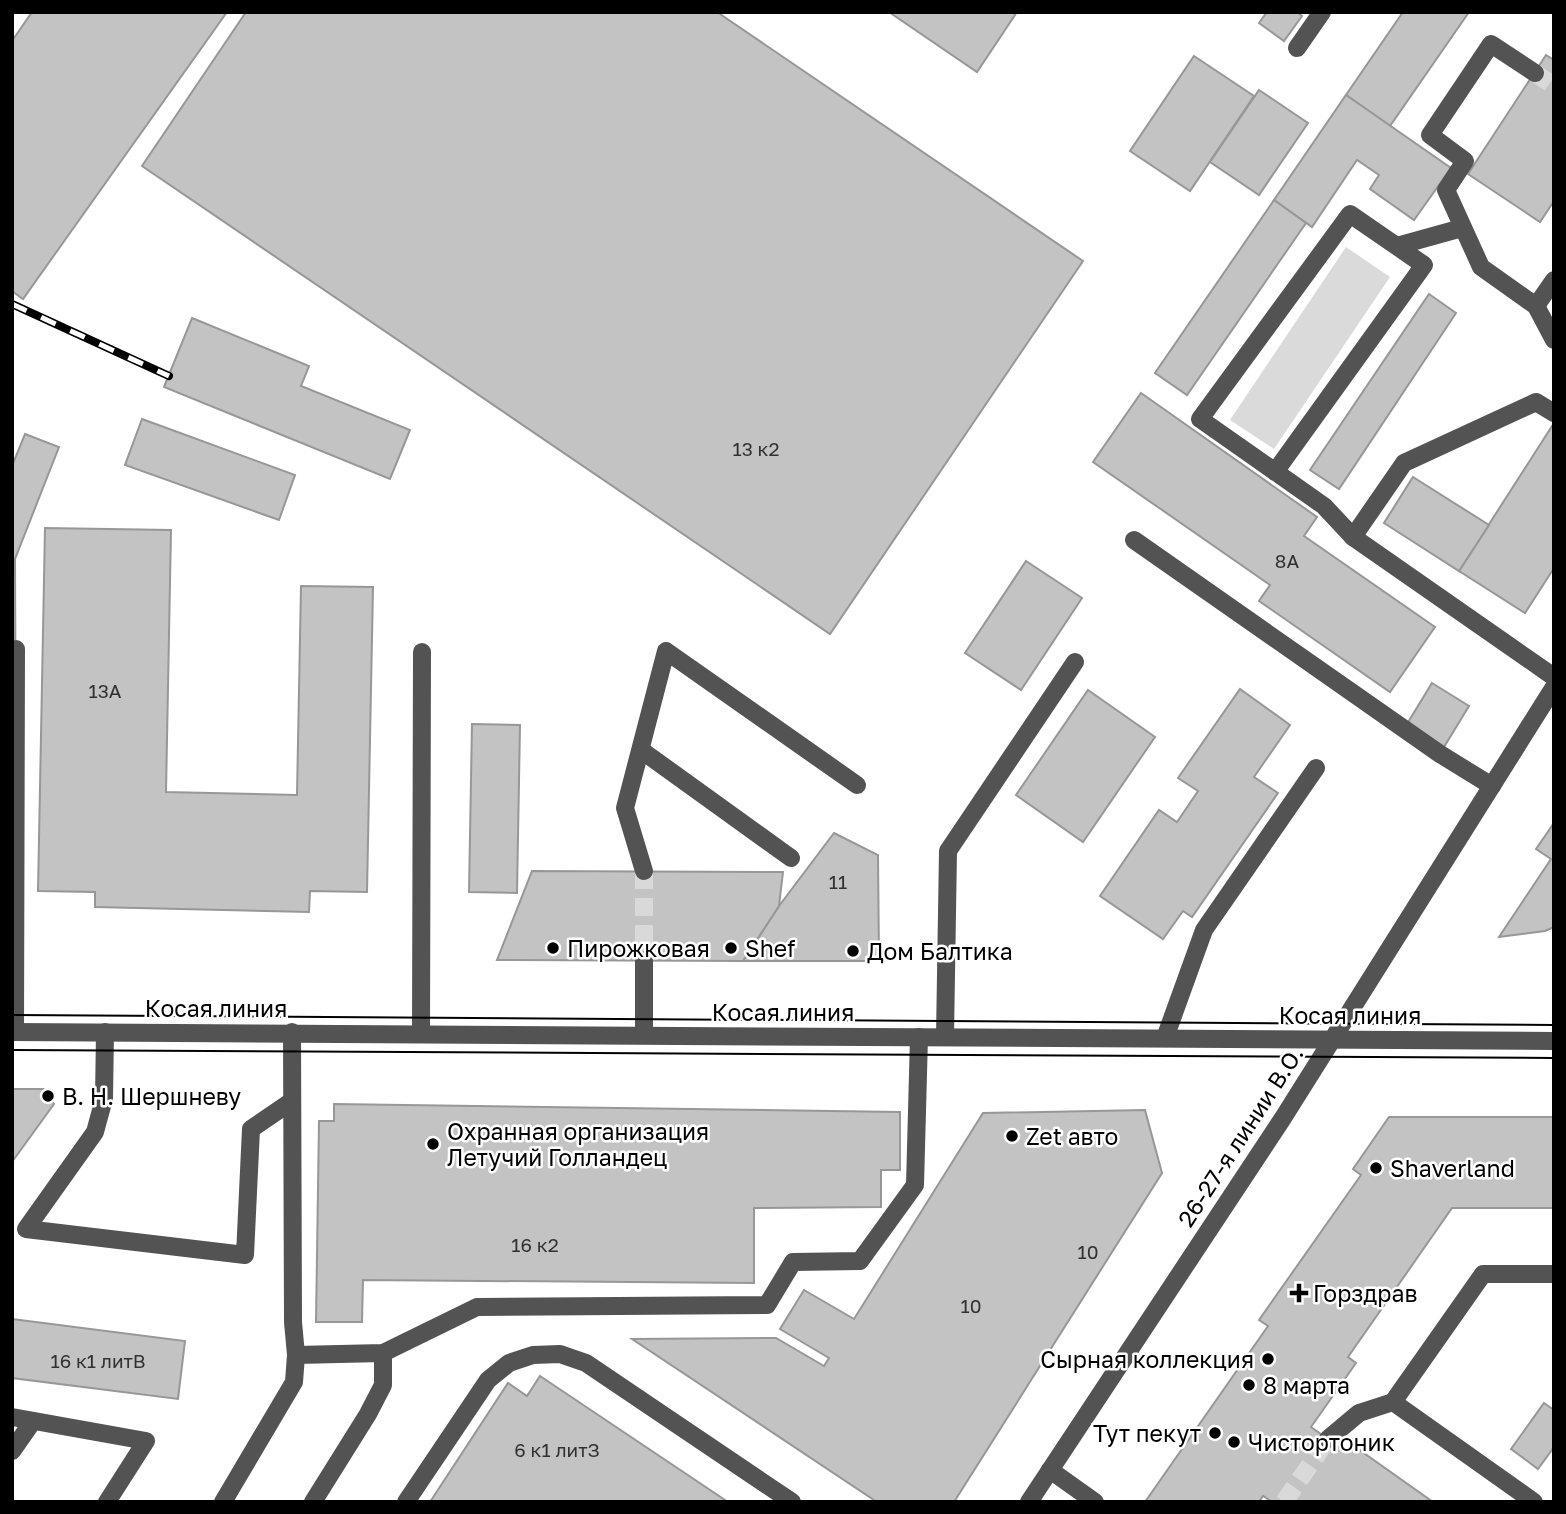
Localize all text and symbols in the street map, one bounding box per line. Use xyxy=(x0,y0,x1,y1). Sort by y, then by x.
house number: 13 к2 xyxy=(732,437,780,460)
house number: 8А xyxy=(1275,549,1299,572)
house number: 13А xyxy=(88,679,122,702)
house number: 11 xyxy=(829,870,847,893)
place label: Пирожковая xyxy=(567,934,710,962)
place label: Shef xyxy=(745,934,795,962)
place label: Дом Балтика xyxy=(867,937,1013,965)
marker: Пирожковая xyxy=(545,940,561,956)
marker: Shef xyxy=(723,940,739,956)
marker: Дом Балтика xyxy=(845,943,861,959)
street label: Косая линия xyxy=(145,994,287,1022)
street label: Косая линия xyxy=(712,998,854,1026)
street label: Косая линия xyxy=(1279,1001,1421,1029)
street label: 26-27-я линии В.О. xyxy=(1171,1041,1309,1231)
place label: В. Н. Шершневу xyxy=(62,1082,241,1110)
marker: В. Н. Шершневу xyxy=(40,1088,56,1104)
place label: Охранная организация Летучий Голландец xyxy=(447,1117,709,1171)
place label: Zet авто xyxy=(1026,1122,1118,1150)
marker: Zet авто xyxy=(1004,1128,1020,1144)
marker: Охранная организация Летучий Голландец xyxy=(425,1136,441,1152)
place label: Shaverland xyxy=(1390,1154,1515,1182)
marker: Shaverland xyxy=(1368,1160,1384,1176)
house number: 16 к2 xyxy=(511,1233,559,1256)
house number: 10 xyxy=(1078,1240,1099,1263)
place label: Горздрав xyxy=(1313,1279,1417,1307)
marker: Горздрав xyxy=(1291,1285,1307,1301)
house number: 10 xyxy=(961,1294,982,1317)
place label: Сырная коллекция xyxy=(1040,1345,1254,1373)
house number: 16 к1 литВ xyxy=(50,1349,146,1372)
marker: Сырная коллекция xyxy=(1260,1351,1276,1367)
place label: 8 марта xyxy=(1263,1371,1350,1399)
marker: 8 марта xyxy=(1241,1377,1257,1393)
place label: Тут пекут xyxy=(1093,1419,1201,1447)
marker: Тут пекут xyxy=(1207,1425,1223,1441)
place label: Чистортоник xyxy=(1248,1428,1395,1456)
marker: Чистортоник xyxy=(1226,1434,1242,1450)
house number: 6 к1 литЗ xyxy=(514,1438,600,1461)

